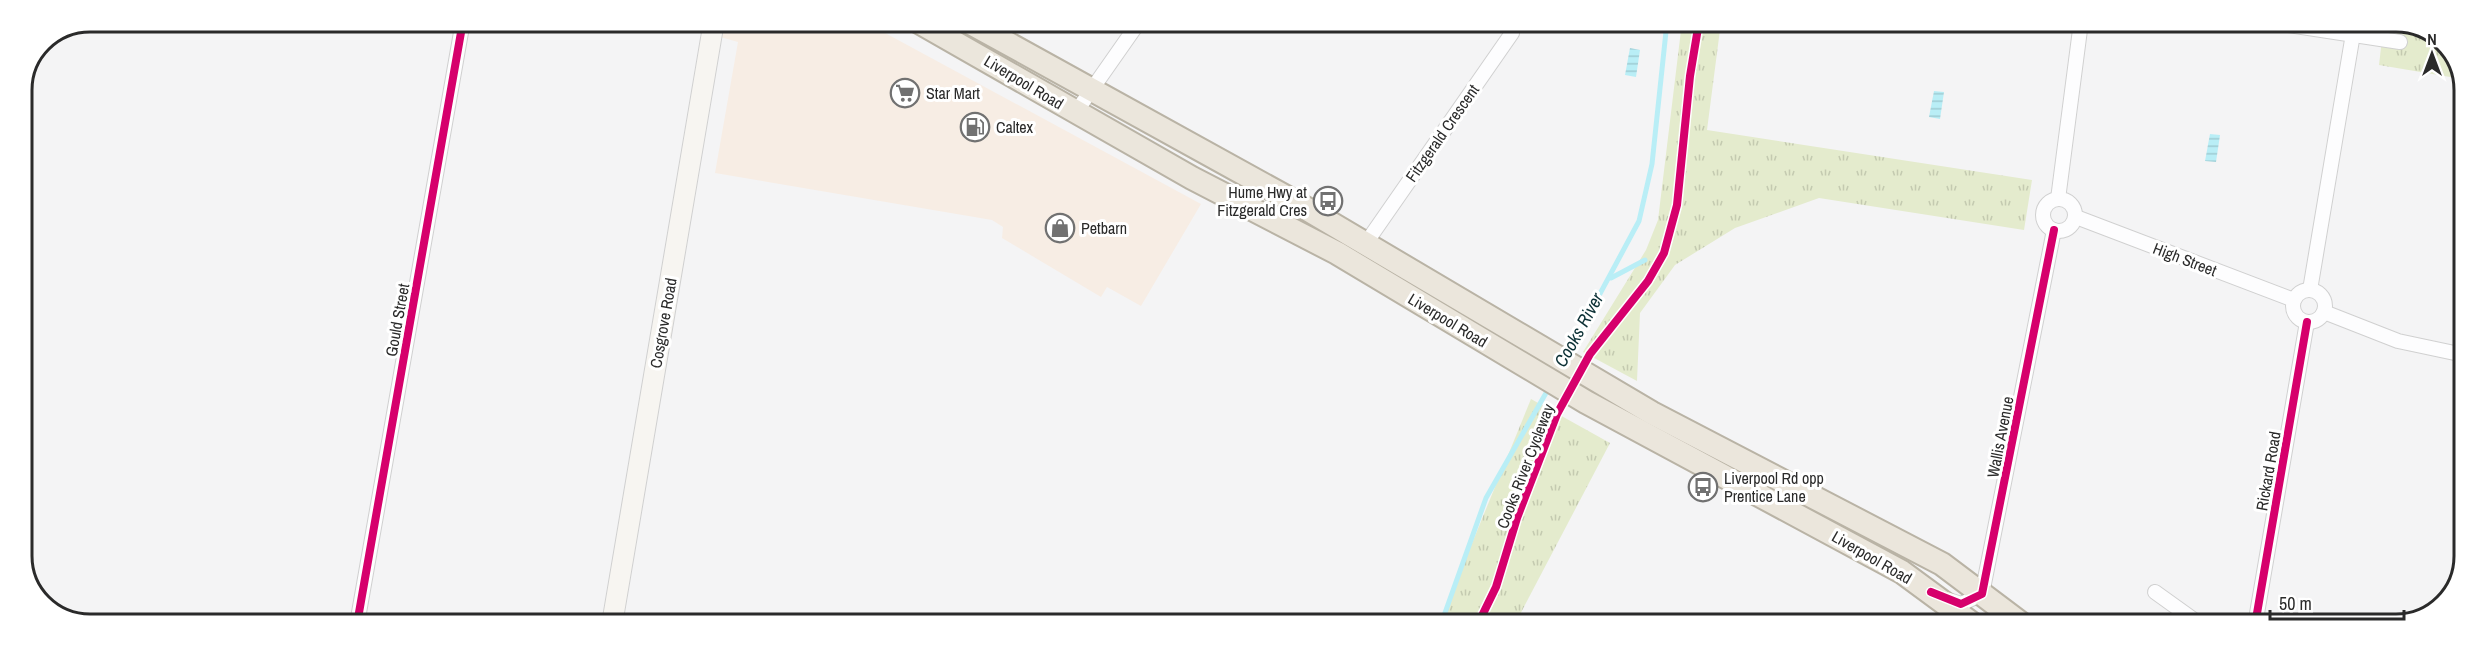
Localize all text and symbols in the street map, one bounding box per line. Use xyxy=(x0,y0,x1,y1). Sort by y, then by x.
north arrow xyxy=(2402,24,2462,84)
text: N xyxy=(2427,28,2437,50)
street label: Liverpool Road xyxy=(980,50,1068,114)
supermarket icon: Star Mart xyxy=(889,77,921,109)
street label: Fitzgerald Crescent xyxy=(1400,80,1484,186)
place label: Star Mart xyxy=(926,82,980,104)
fuel station icon: Caltex xyxy=(959,111,991,143)
place label: Caltex xyxy=(996,116,1034,138)
place label: Hume Hwy at Fitzgerald Cres xyxy=(1217,181,1307,221)
bus stop icon: Hume Hwy at Fitzgerald Cres xyxy=(1312,185,1344,217)
shop icon: Petbarn xyxy=(1044,212,1076,244)
place label: Petbarn xyxy=(1081,217,1127,239)
street label: High Street xyxy=(2150,237,2220,281)
street label: Cosgrove Road xyxy=(644,276,682,370)
street label: Gould Street xyxy=(380,281,414,358)
water label: Cooks River xyxy=(1548,287,1610,371)
street label: Liverpool Road xyxy=(1404,288,1492,352)
street label: Wallis Avenue xyxy=(1981,394,2019,480)
street label: Cooks River Cycleway xyxy=(1491,400,1559,532)
street label: Rickard Road xyxy=(2250,430,2286,512)
place label: Liverpool Rd opp Prentice Lane xyxy=(1724,467,1824,507)
bus stop icon: Liverpool Rd opp Prentice Lane xyxy=(1687,471,1719,503)
street label: Liverpool Road xyxy=(1828,525,1916,589)
scale bar xyxy=(2270,583,2404,621)
text: 50 m xyxy=(2279,591,2312,616)

